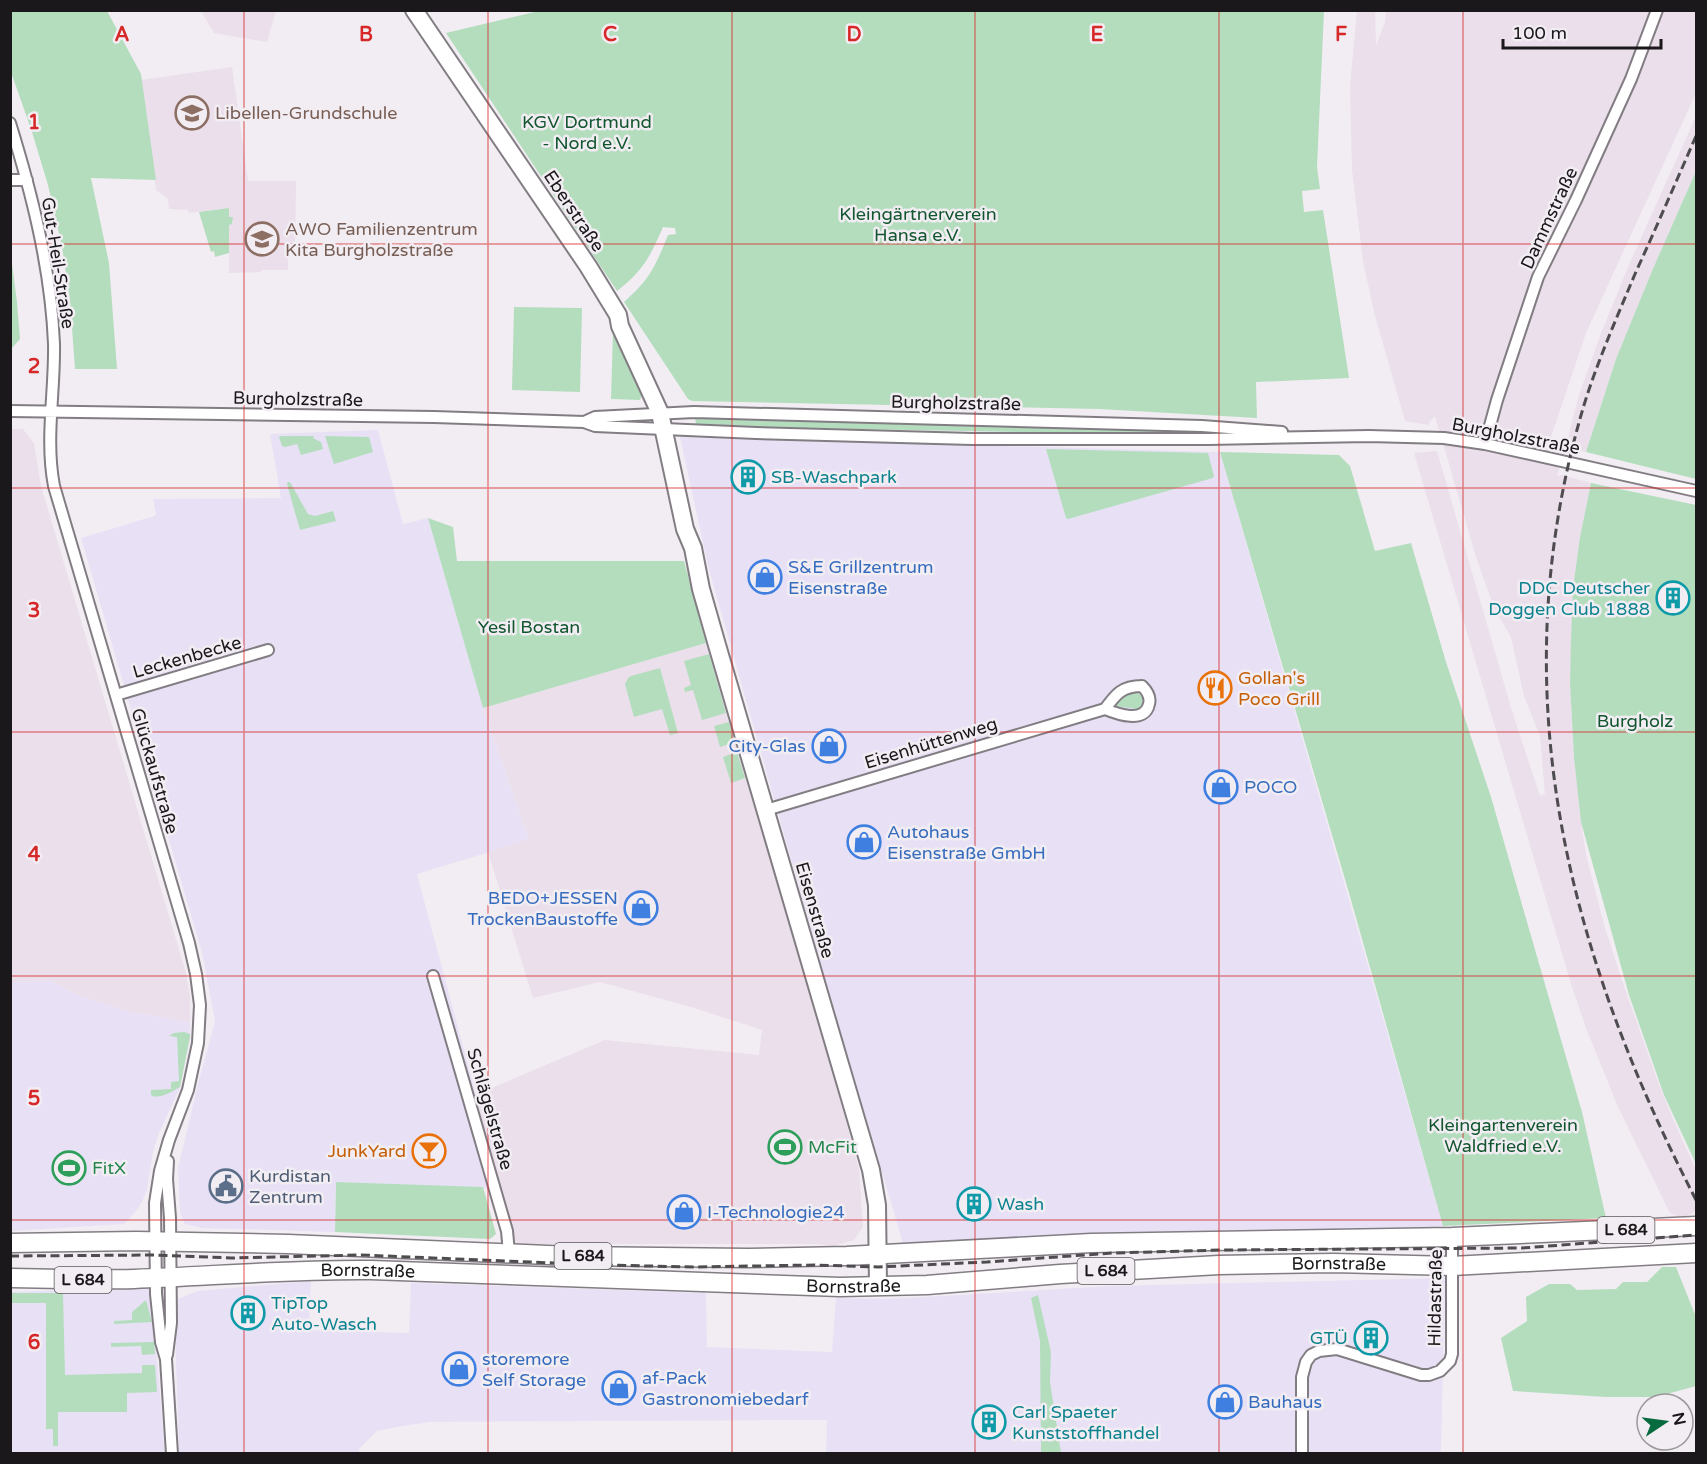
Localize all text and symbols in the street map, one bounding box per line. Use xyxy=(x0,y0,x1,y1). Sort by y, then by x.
scale bar xyxy=(1503,12,1660,50)
text: 100 m xyxy=(1512,22,1567,44)
text: A xyxy=(115,23,130,47)
text: B xyxy=(359,23,373,47)
text: C xyxy=(603,23,617,47)
text: D xyxy=(846,23,862,47)
text: E xyxy=(1091,23,1104,47)
text: F xyxy=(1335,23,1347,47)
school or university icon: Libellen-Grundschule xyxy=(174,95,210,131)
place label: Libellen-Grundschule xyxy=(215,102,397,124)
text: 1 xyxy=(28,111,40,135)
park label: KGV Dortmund - Nord e.V. xyxy=(522,111,652,154)
street label: Dammstraße xyxy=(1516,163,1582,273)
street label: Eberstraße xyxy=(539,166,609,256)
street label: Gut-Heil-Straße xyxy=(37,196,79,330)
park label: Kleingärtnerverein Hansa e.V. xyxy=(839,203,997,246)
place label: AWO Familienzentrum Kita Burgholzstraße xyxy=(285,218,478,261)
school or university icon: AWO Familienzentrum Kita Burgholzstraße xyxy=(244,221,280,257)
text: 2 xyxy=(28,355,40,379)
street label: Burgholzstraße xyxy=(233,387,363,411)
street label: Burgholzstraße xyxy=(891,391,1021,415)
street label: Burgholzstraße xyxy=(1450,413,1582,459)
building icon: SB-Waschpark xyxy=(730,459,766,495)
place label: SB-Waschpark xyxy=(771,466,897,488)
place label: S&E Grillzentrum Eisenstraße xyxy=(788,556,934,599)
shop icon: S&E Grillzentrum Eisenstraße xyxy=(747,559,783,595)
place label: DDC Deutscher Doggen Club 1888 xyxy=(1488,577,1650,620)
building icon: DDC Deutscher Doggen Club 1888 xyxy=(1655,580,1691,616)
text: 3 xyxy=(28,599,40,623)
park label: Yesil Bostan xyxy=(478,616,580,638)
street label: Leckenbecke xyxy=(130,631,244,683)
place label: Gollan's Poco Grill xyxy=(1238,667,1320,710)
restaurant icon: Gollan's Poco Grill xyxy=(1197,670,1233,706)
street label: Glückaufstraße xyxy=(127,706,183,836)
park label: Burgholz xyxy=(1597,710,1673,732)
street label: Eisenhüttenweg xyxy=(862,712,1000,774)
shop icon: City-Glas xyxy=(811,728,847,764)
place label: City-Glas xyxy=(728,735,806,757)
shop icon: POCO xyxy=(1203,769,1239,805)
place label: POCO xyxy=(1244,776,1297,798)
place label: Autohaus Eisenstraße GmbH xyxy=(887,821,1046,864)
shop icon: Autohaus Eisenstraße GmbH xyxy=(846,824,882,860)
text: 4 xyxy=(28,843,41,867)
street label: Eisenstraße xyxy=(791,859,839,961)
place label: BEDO+JESSEN TrockenBaustoffe xyxy=(467,887,618,930)
shop icon: BEDO+JESSEN TrockenBaustoffe xyxy=(623,890,659,926)
street label: Schlägelstraße xyxy=(462,1045,518,1173)
text: 5 xyxy=(28,1087,40,1111)
park label: Kleingartenverein Waldfried e.V. xyxy=(1428,1114,1578,1157)
sports icon: McFit xyxy=(767,1129,803,1165)
bar icon: JunkYard xyxy=(411,1133,447,1169)
place label: McFit xyxy=(808,1136,857,1158)
place label: JunkYard xyxy=(328,1140,406,1162)
sports icon: FitX xyxy=(51,1150,87,1186)
place label: FitX xyxy=(92,1157,126,1179)
place label: Kurdistan Zentrum xyxy=(249,1165,331,1208)
public building icon: Kurdistan Zentrum xyxy=(208,1168,244,1204)
building icon: Wash xyxy=(956,1186,992,1222)
place label: Wash xyxy=(997,1193,1044,1215)
shop icon: I-Technologie24 xyxy=(666,1194,702,1230)
place label: I-Technologie24 xyxy=(707,1201,845,1223)
road number: L 684 xyxy=(1598,1217,1654,1243)
road number: L 684 xyxy=(554,1243,612,1269)
street label: Hildastraße xyxy=(1423,1249,1447,1347)
street label: Bornstraße xyxy=(1291,1252,1386,1275)
road number: L 684 xyxy=(1078,1258,1134,1284)
street label: Bornstraße xyxy=(320,1259,416,1283)
road number: L 684 xyxy=(54,1267,112,1293)
street label: Bornstraße xyxy=(806,1275,901,1298)
place label: TipTop Auto-Wasch xyxy=(271,1292,377,1335)
building icon: TipTop Auto-Wasch xyxy=(230,1295,266,1331)
building icon: GTÜ xyxy=(1353,1320,1389,1356)
place label: GTÜ xyxy=(1310,1327,1348,1349)
text: 6 xyxy=(28,1331,40,1355)
place label: storemore Self Storage xyxy=(482,1348,586,1391)
shop icon: storemore Self Storage xyxy=(441,1351,477,1387)
place label: af-Pack Gastronomiebedarf xyxy=(642,1367,809,1410)
shop icon: af-Pack Gastronomiebedarf xyxy=(601,1370,637,1406)
shop icon: Bauhaus xyxy=(1207,1384,1243,1420)
place label: Bauhaus xyxy=(1248,1391,1322,1413)
north arrow xyxy=(1635,1392,1695,1452)
place label: Carl Spaeter Kunststoffhandel xyxy=(1012,1401,1160,1444)
building icon: Carl Spaeter Kunststoffhandel xyxy=(971,1404,1007,1440)
text: N xyxy=(1667,1410,1690,1427)

